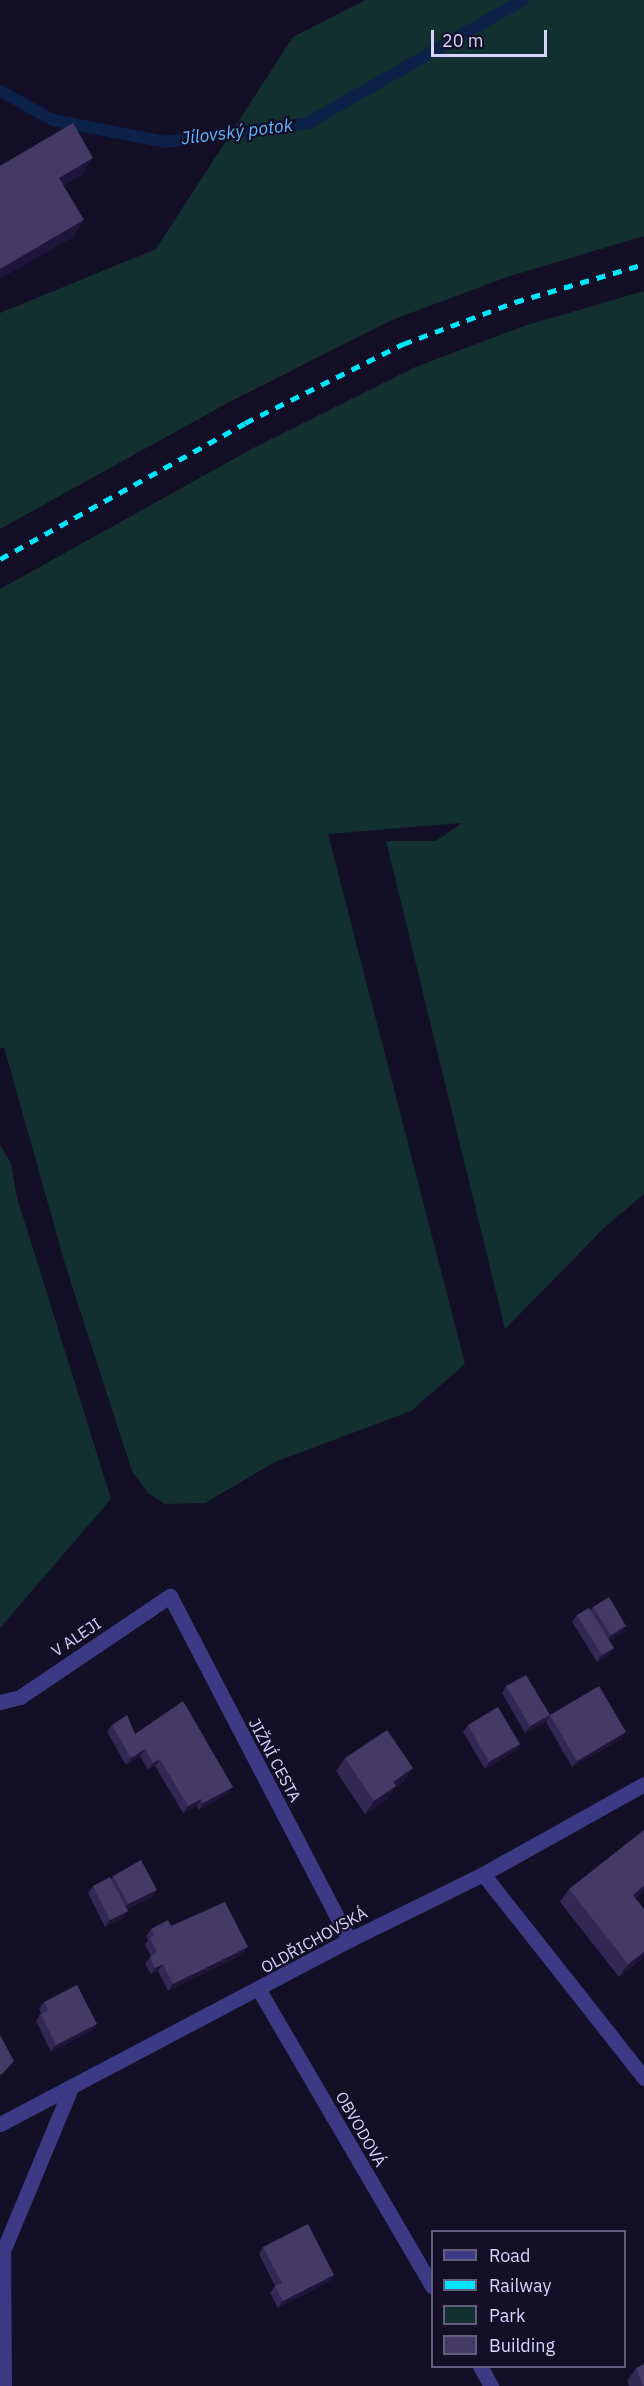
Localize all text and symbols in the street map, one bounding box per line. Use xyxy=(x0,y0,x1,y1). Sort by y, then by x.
scale bar xyxy=(434,18,550,56)
text: 20 m xyxy=(442,29,484,52)
water label: Jílovský potok xyxy=(180,114,294,150)
street label: V ALEJI xyxy=(48,1614,104,1660)
street label: JIŽNÍ CESTA xyxy=(245,1715,305,1805)
street label: OLDŘICHOVSKÁ xyxy=(258,1903,370,1977)
street label: OBVODOVÁ xyxy=(332,2088,390,2170)
legend xyxy=(431,2230,626,2368)
text: Road xyxy=(489,2244,530,2267)
text: Railway xyxy=(489,2274,551,2297)
text: Park xyxy=(489,2304,525,2327)
text: Building xyxy=(489,2334,555,2357)

